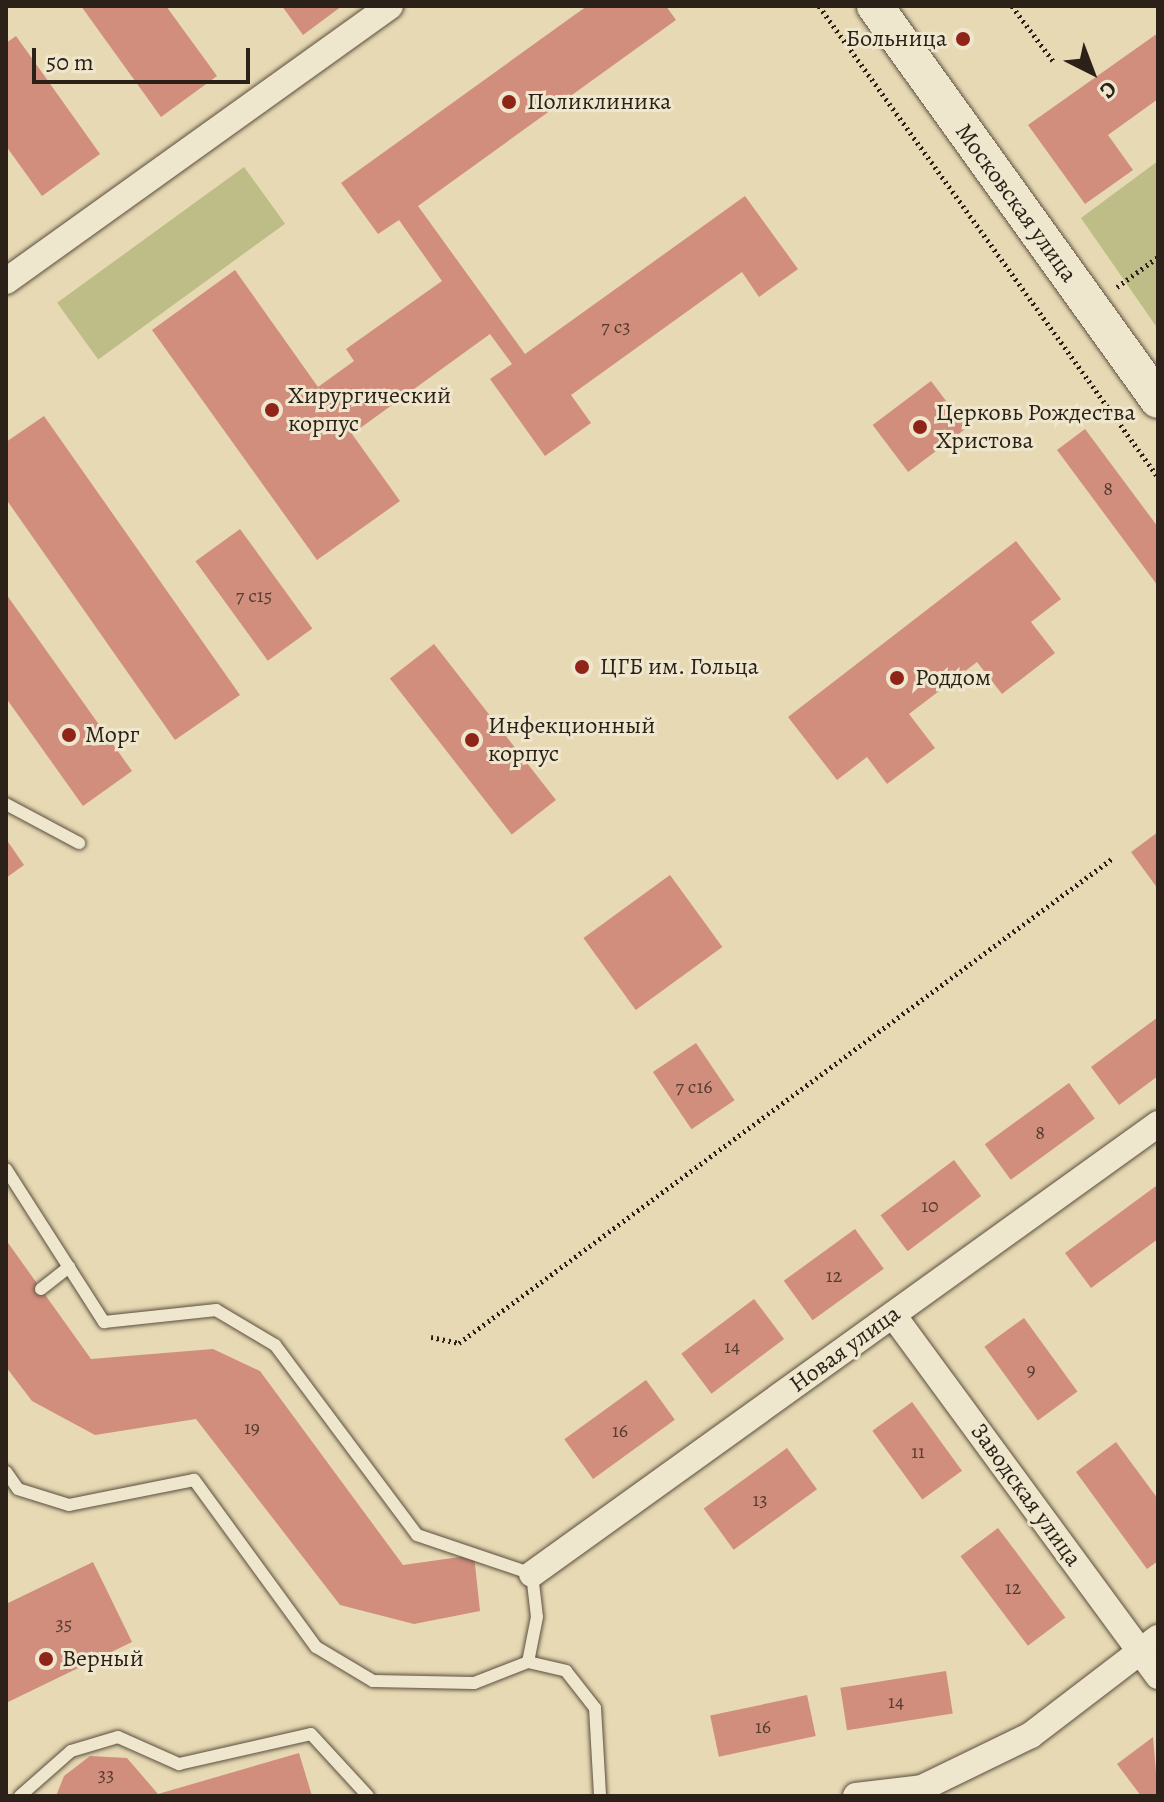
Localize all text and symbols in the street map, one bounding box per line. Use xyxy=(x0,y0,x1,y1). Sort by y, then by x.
place label: Больница xyxy=(846,25,947,53)
marker: Больница xyxy=(954,30,972,48)
scale bar xyxy=(36,32,254,82)
north arrow xyxy=(1052,32,1132,112)
text: 50 m xyxy=(46,46,94,78)
text: С xyxy=(1093,74,1123,106)
place label: Поликлиника xyxy=(527,88,671,116)
marker: Поликлиника xyxy=(498,91,520,113)
street label: Московская улица xyxy=(949,118,1083,288)
house number: 7 с3 xyxy=(601,314,631,338)
place label: Хирургический корпус xyxy=(288,382,451,438)
place label: Церковь Рождества Христова xyxy=(936,399,1135,455)
marker: Хирургический корпус xyxy=(263,401,281,419)
marker: Церковь Рождества Христова xyxy=(911,418,929,436)
house number: 8 xyxy=(1103,476,1113,500)
house number: 7 с15 xyxy=(236,583,272,607)
place label: ЦГБ им. Гольца xyxy=(600,653,759,681)
marker: ЦГБ им. Гольца xyxy=(571,656,593,678)
place label: Роддом xyxy=(915,664,991,692)
marker: Роддом xyxy=(886,667,908,689)
place label: Инфекционный корпус xyxy=(488,712,655,768)
place label: Морг xyxy=(85,721,140,749)
marker: Морг xyxy=(60,726,78,744)
marker: Инфекционный корпус xyxy=(463,731,481,749)
house number: 7 с16 xyxy=(675,1074,713,1098)
house number: 8 xyxy=(1035,1120,1045,1144)
house number: 10 xyxy=(921,1193,939,1217)
house number: 12 xyxy=(826,1263,842,1287)
street label: Новая улица xyxy=(784,1299,906,1399)
house number: 14 xyxy=(724,1334,740,1358)
house number: 9 xyxy=(1026,1357,1036,1381)
house number: 19 xyxy=(244,1415,260,1439)
house number: 16 xyxy=(612,1418,628,1442)
street label: Заводская улица xyxy=(964,1418,1088,1572)
house number: 11 xyxy=(911,1439,925,1463)
house number: 13 xyxy=(752,1487,768,1511)
house number: 12 xyxy=(1005,1575,1021,1599)
house number: 35 xyxy=(56,1611,72,1635)
place label: Верный xyxy=(62,1645,144,1673)
marker: Верный xyxy=(37,1650,55,1668)
house number: 14 xyxy=(888,1689,904,1713)
house number: 16 xyxy=(755,1714,771,1738)
house number: 33 xyxy=(98,1762,114,1786)

